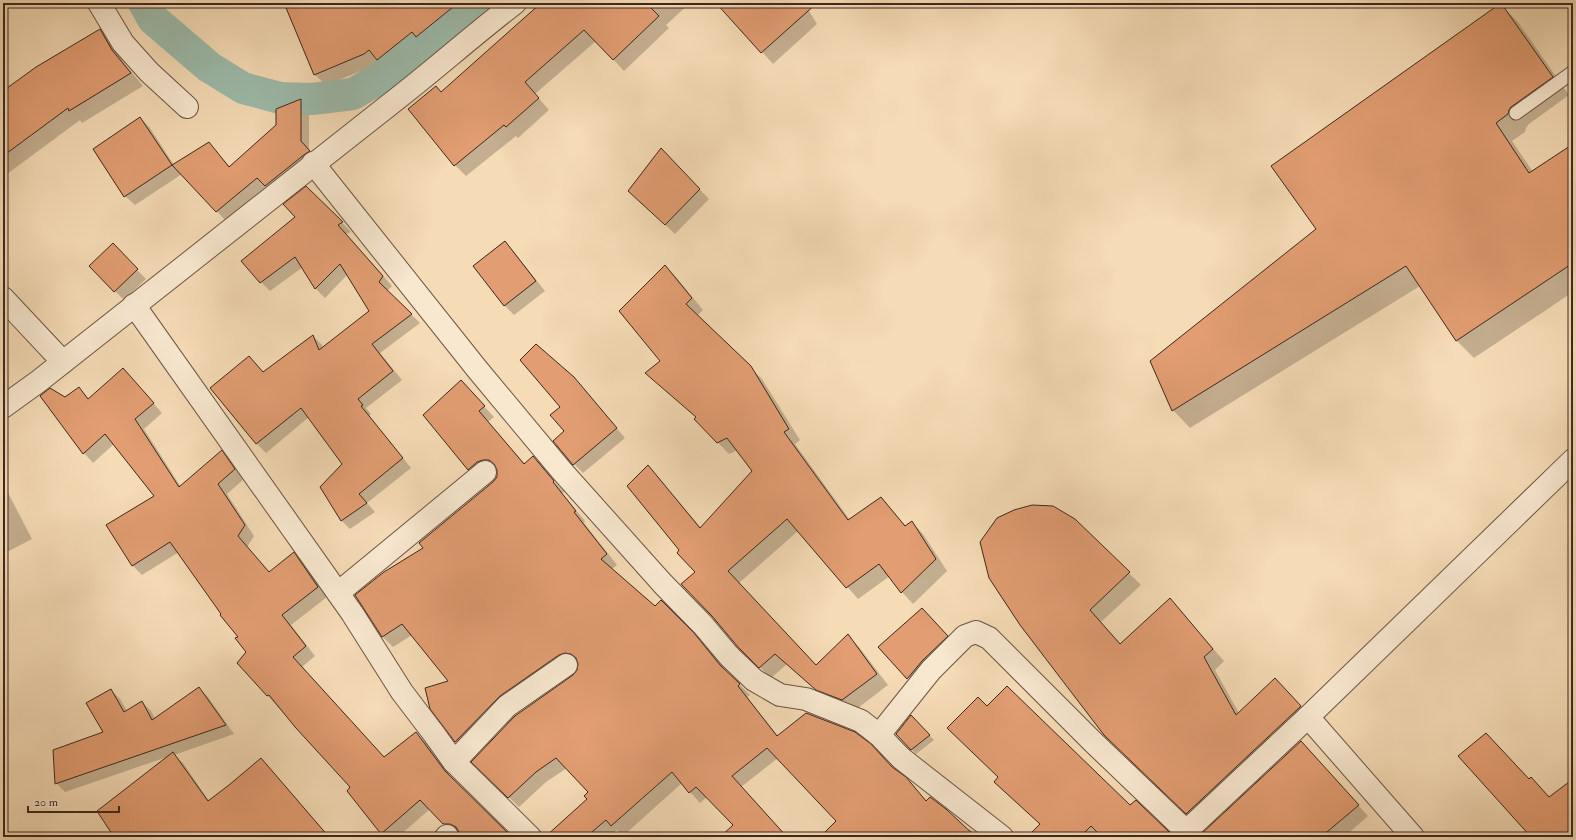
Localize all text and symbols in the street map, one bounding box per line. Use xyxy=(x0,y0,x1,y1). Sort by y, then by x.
scale bar xyxy=(28,788,119,814)
text: 20 m xyxy=(34,795,59,810)

